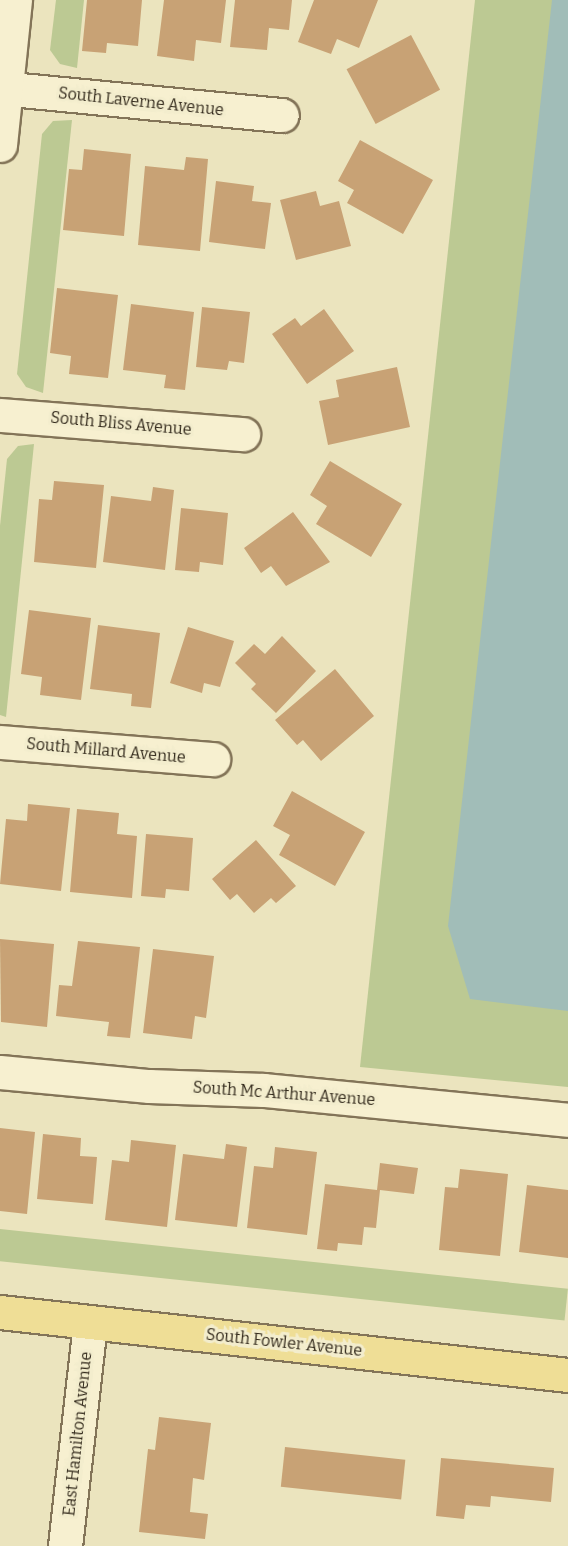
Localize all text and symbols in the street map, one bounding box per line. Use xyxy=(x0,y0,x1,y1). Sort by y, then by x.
street label: South Laverne Avenue xyxy=(57,84,225,120)
street label: South Bliss Avenue xyxy=(50,408,192,440)
street label: South Millard Avenue xyxy=(26,734,186,768)
street label: South Mc Arthur Avenue xyxy=(192,1078,376,1110)
street label: South Fowler Avenue xyxy=(205,1325,363,1361)
street label: East Hamilton Avenue xyxy=(60,1351,96,1517)

